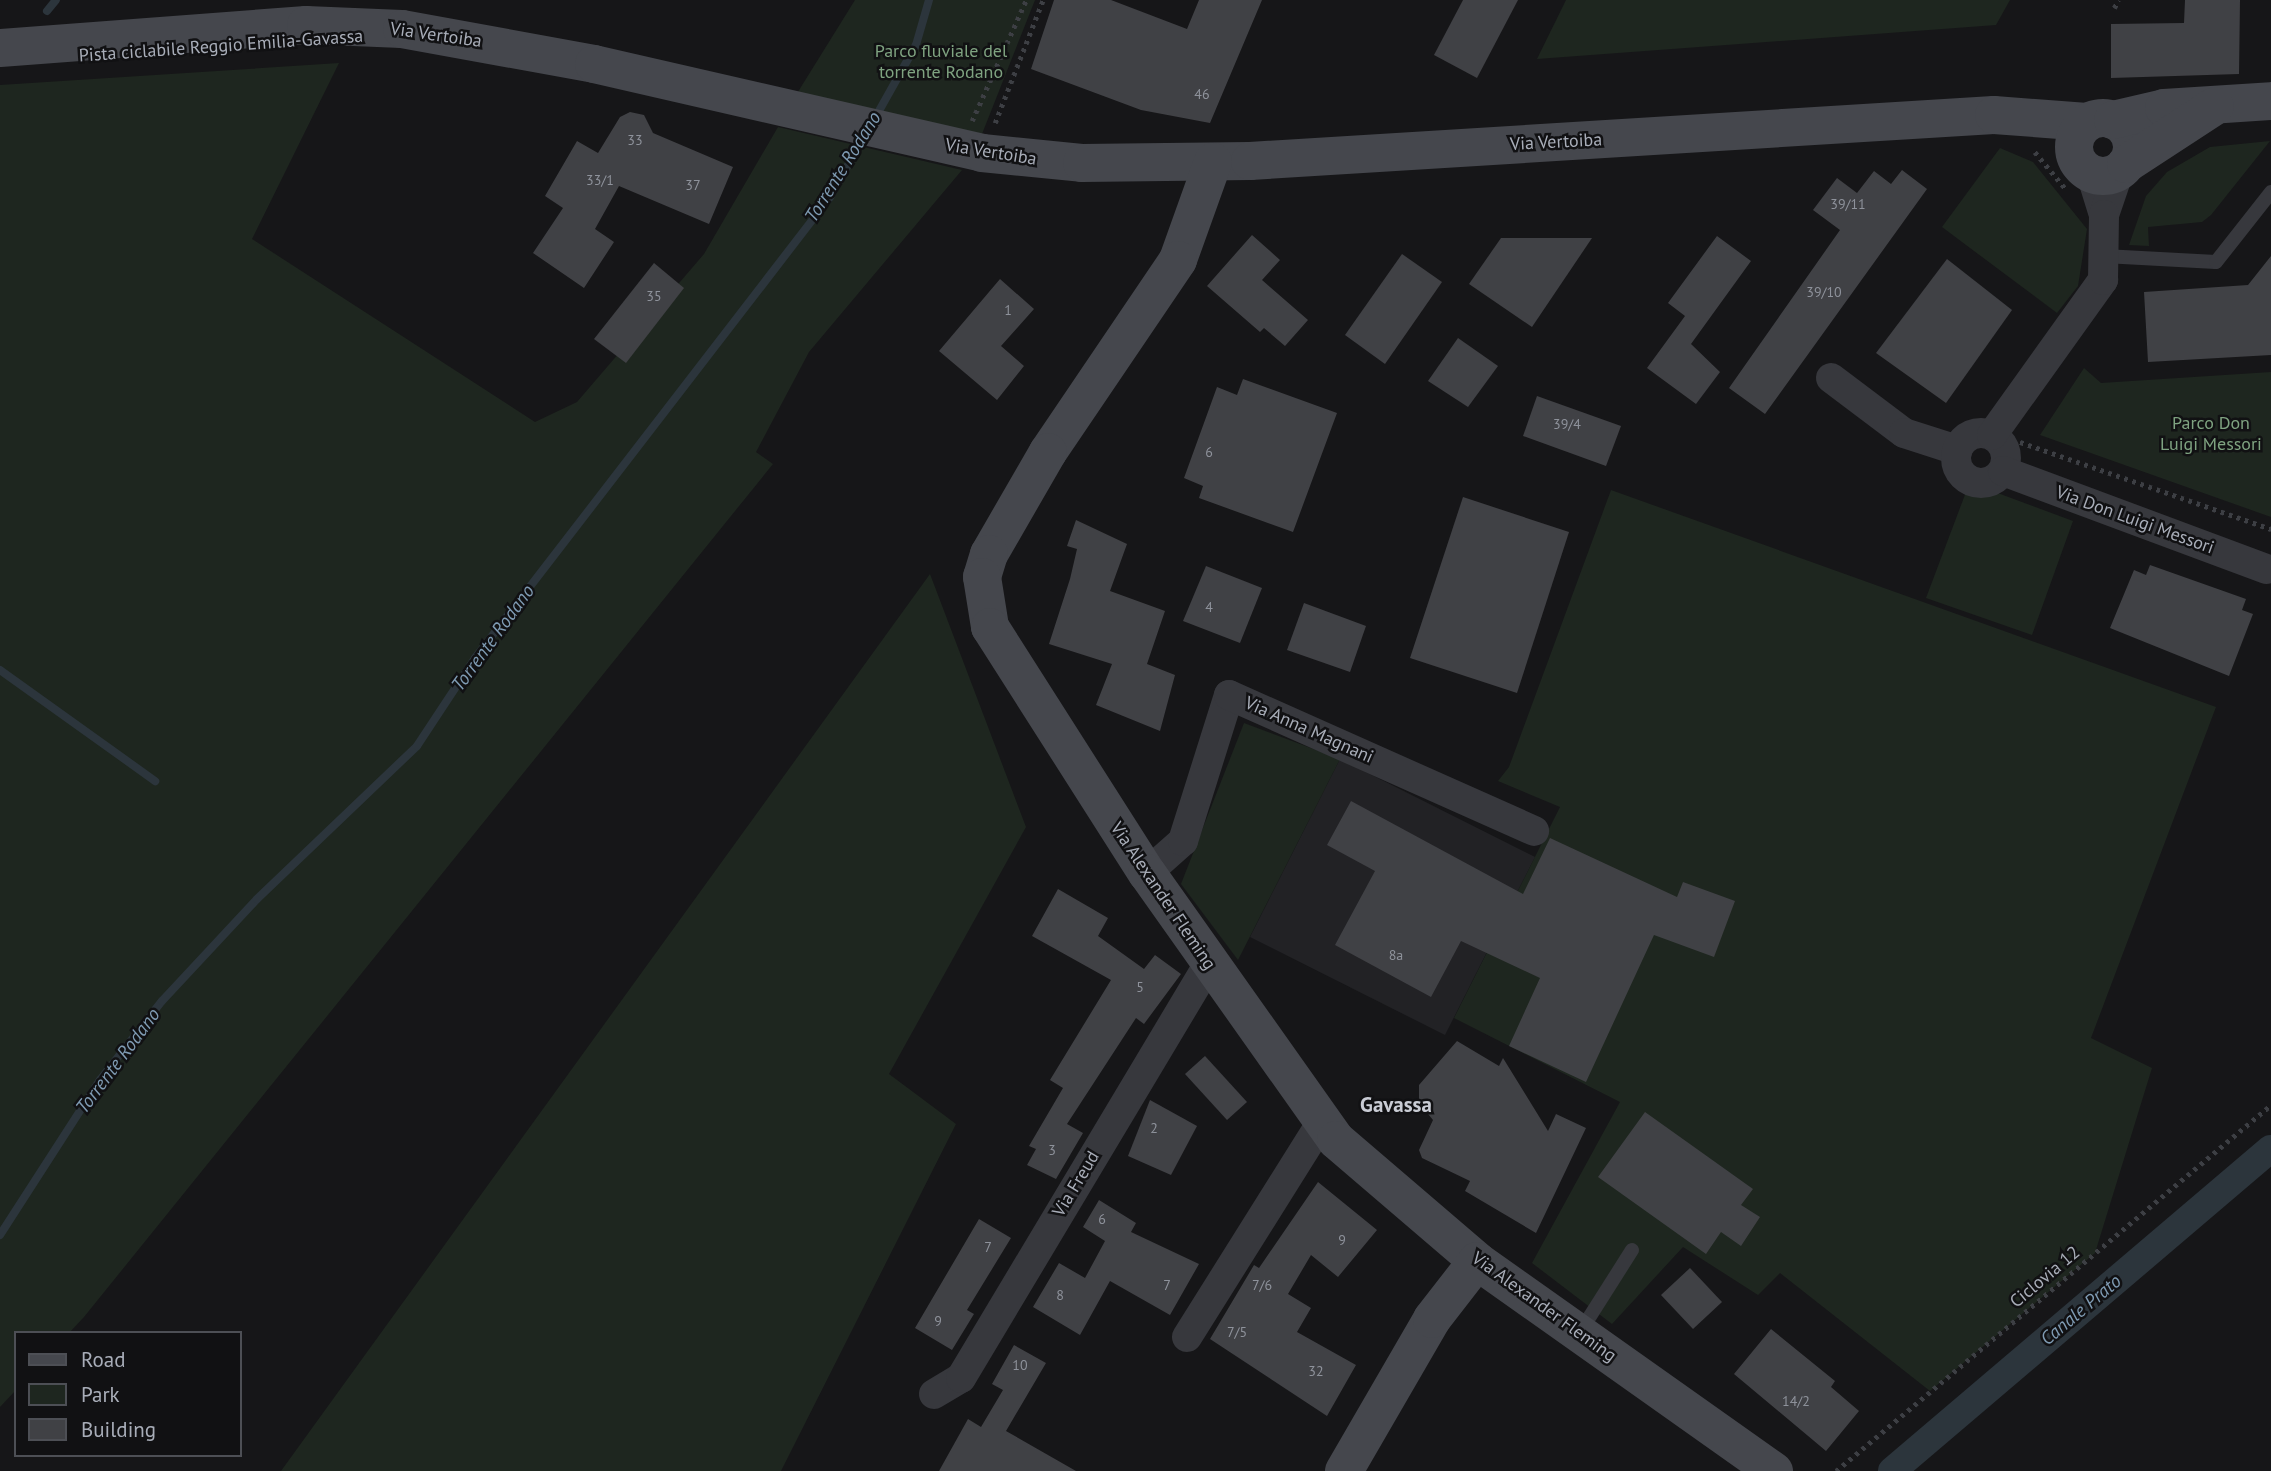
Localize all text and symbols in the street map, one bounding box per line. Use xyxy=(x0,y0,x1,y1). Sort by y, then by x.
street label: Via Vertoiba xyxy=(389,18,483,52)
street label: Pista ciclabile Reggio Emilia-Gavassa xyxy=(78,25,364,67)
park label: Parco fluviale del torrente Rodano xyxy=(875,41,1007,84)
house number: 46 xyxy=(1194,86,1210,102)
water label: Torrente Rodano xyxy=(800,107,886,227)
street label: Via Vertoiba xyxy=(1509,129,1603,155)
house number: 33 xyxy=(627,132,643,148)
street label: Via Vertoiba xyxy=(943,134,1039,170)
house number: 33/1 xyxy=(586,172,614,188)
house number: 37 xyxy=(685,177,701,193)
house number: 39/11 xyxy=(1830,196,1866,212)
house number: 39/10 xyxy=(1806,284,1842,300)
house number: 35 xyxy=(646,288,662,304)
house number: 1 xyxy=(1004,302,1012,318)
park label: Parco Don Luigi Messori xyxy=(2160,413,2262,456)
house number: 39/4 xyxy=(1553,416,1581,432)
house number: 6 xyxy=(1205,444,1213,460)
street label: Via Don Luigi Messori xyxy=(2053,481,2217,559)
water label: Torrente Rodano xyxy=(447,580,539,696)
house number: 4 xyxy=(1205,599,1213,615)
street label: Via Anna Magnani xyxy=(1241,692,1377,768)
street label: Via Alexander Fleming xyxy=(1105,818,1221,974)
house number: 8a xyxy=(1389,947,1403,963)
house number: 5 xyxy=(1136,979,1144,995)
water label: Torrente Rodano xyxy=(71,1004,165,1118)
district label: Gavassa xyxy=(1360,1092,1432,1118)
house number: 2 xyxy=(1150,1120,1158,1136)
house number: 3 xyxy=(1048,1142,1056,1158)
street label: Via Freud xyxy=(1048,1147,1104,1221)
house number: 6 xyxy=(1098,1211,1106,1227)
house number: 9 xyxy=(1338,1232,1346,1248)
house number: 7 xyxy=(984,1239,992,1255)
street label: Ciclovia 12 xyxy=(2006,1241,2084,1313)
street label: Via Alexander Fleming xyxy=(1467,1247,1621,1367)
water label: Canale Prato xyxy=(2036,1270,2126,1350)
house number: 7 xyxy=(1163,1277,1171,1293)
house number: 7/6 xyxy=(1252,1277,1272,1293)
house number: 8 xyxy=(1056,1287,1064,1303)
house number: 9 xyxy=(934,1313,942,1329)
house number: 7/5 xyxy=(1227,1324,1247,1340)
legend xyxy=(14,1331,242,1457)
text: Road xyxy=(81,1346,125,1373)
house number: 10 xyxy=(1012,1357,1028,1373)
house number: 32 xyxy=(1308,1363,1324,1379)
text: Park xyxy=(81,1381,120,1408)
house number: 14/2 xyxy=(1782,1393,1810,1409)
text: Building xyxy=(81,1416,156,1443)

